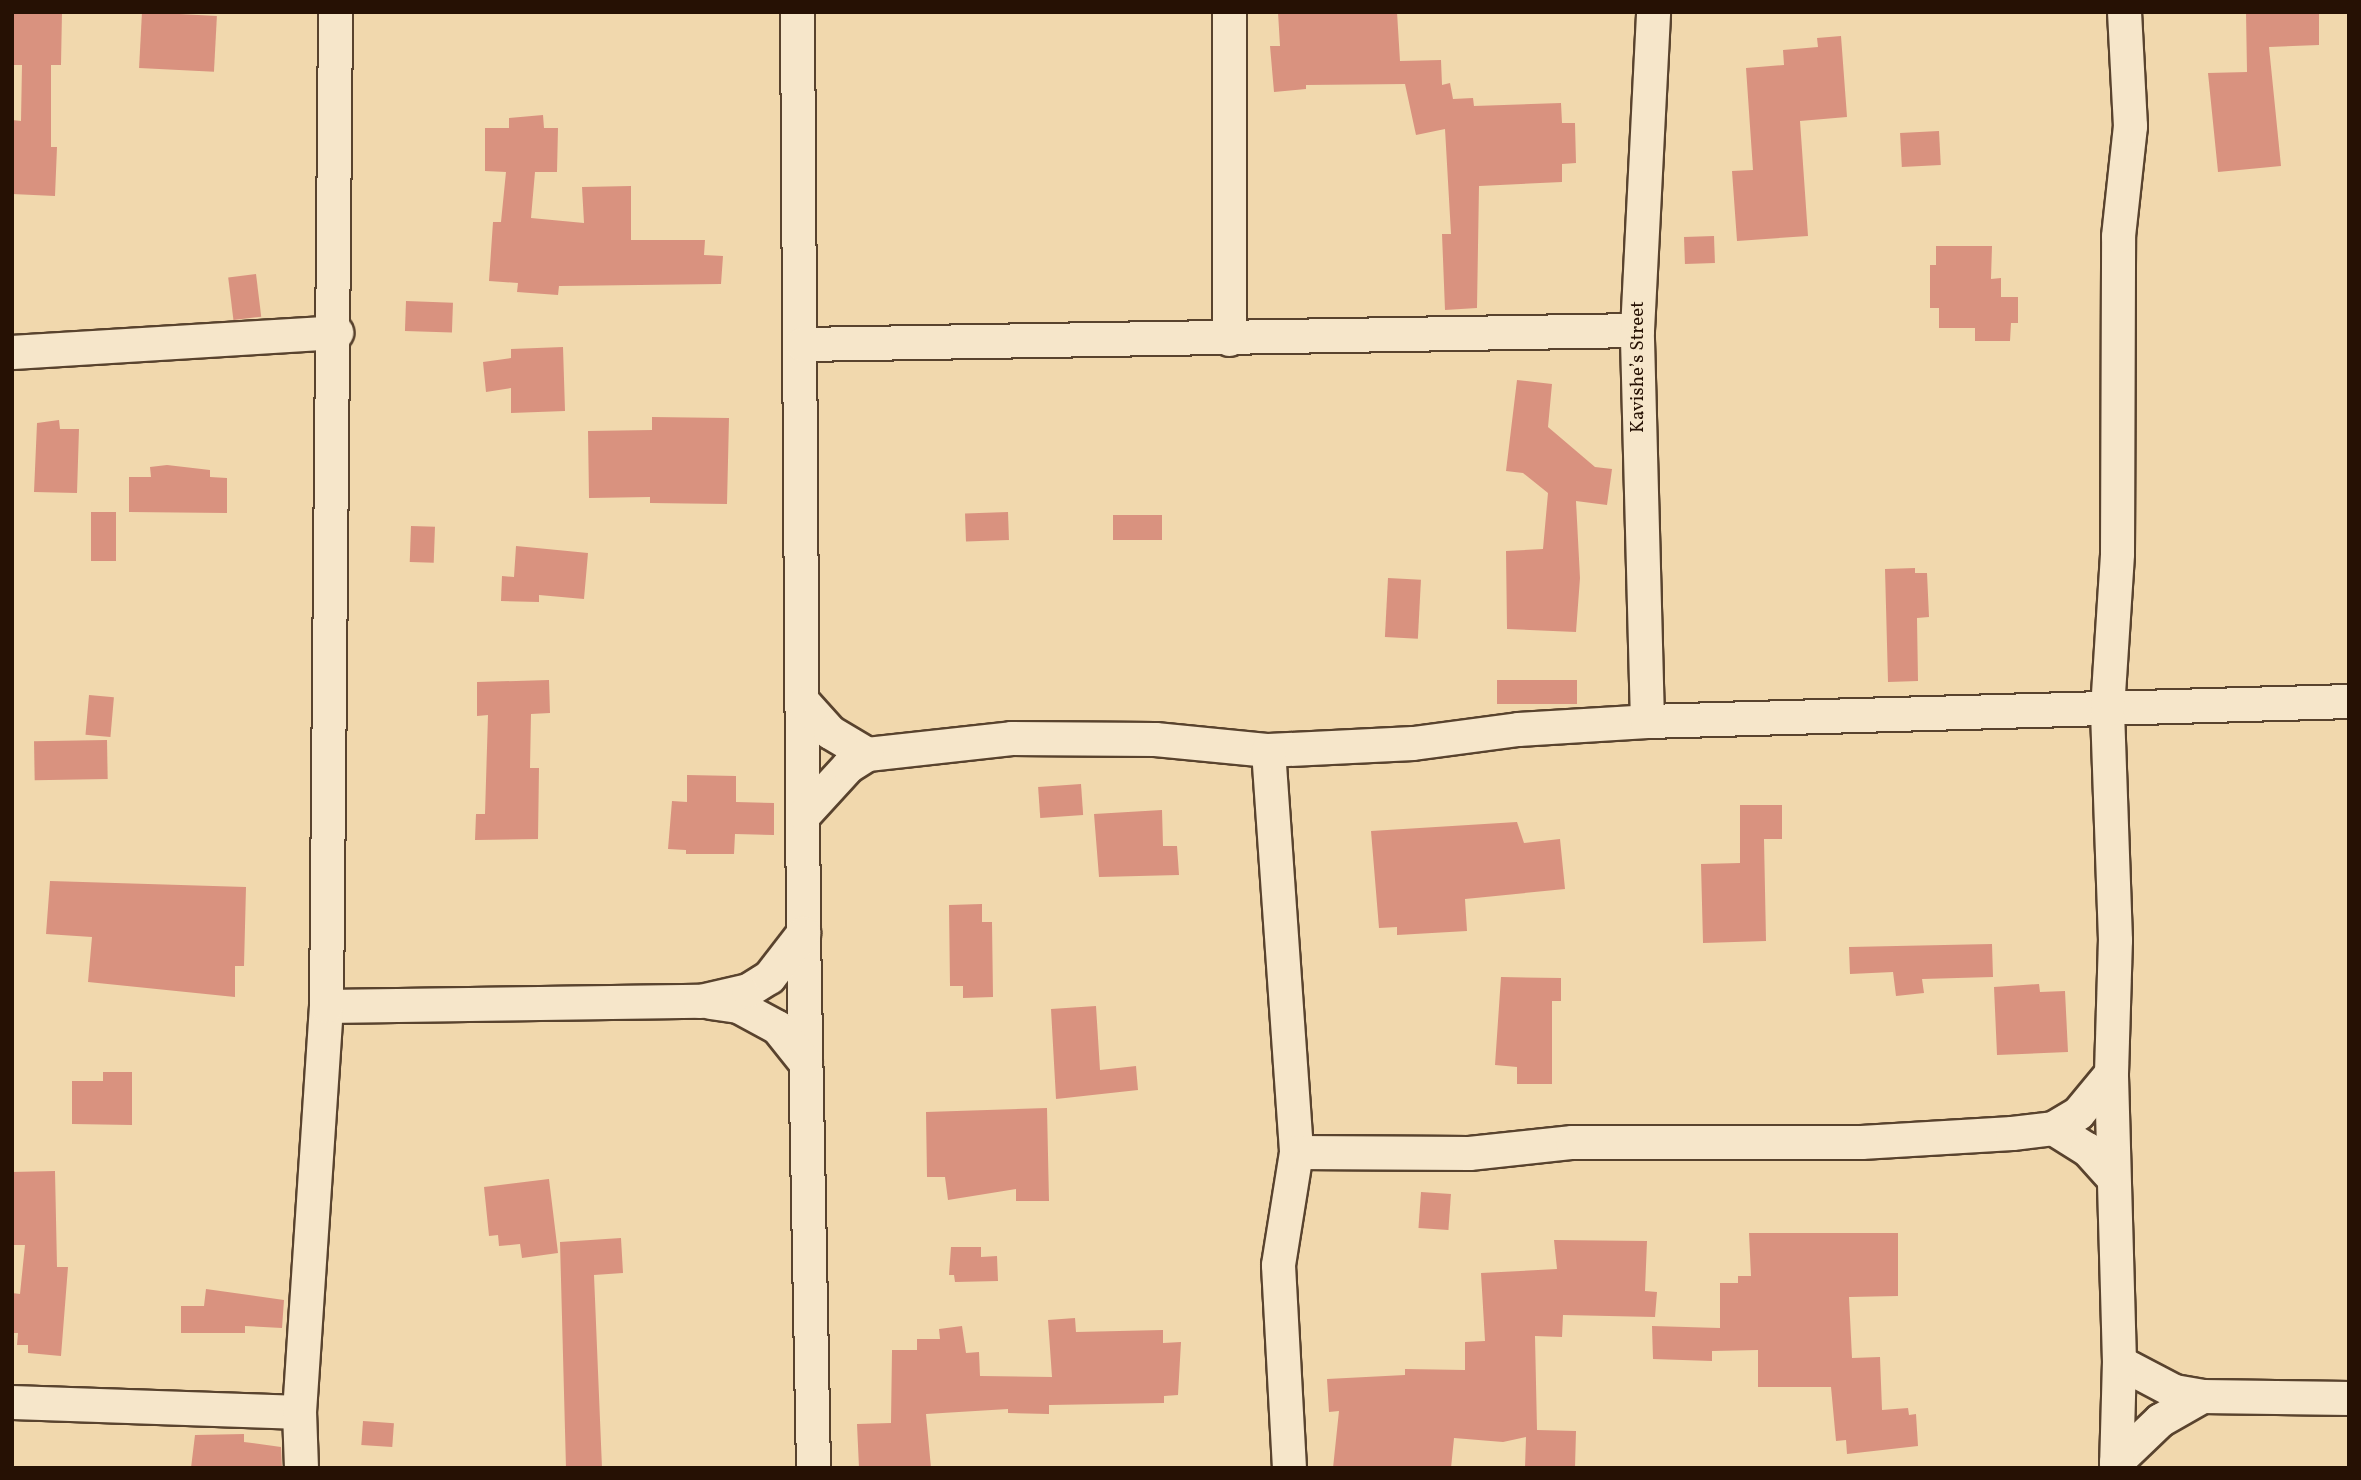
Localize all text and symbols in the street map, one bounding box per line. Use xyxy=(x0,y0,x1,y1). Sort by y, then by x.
street label: Kavishe’s Street xyxy=(1628,301,1650,433)

